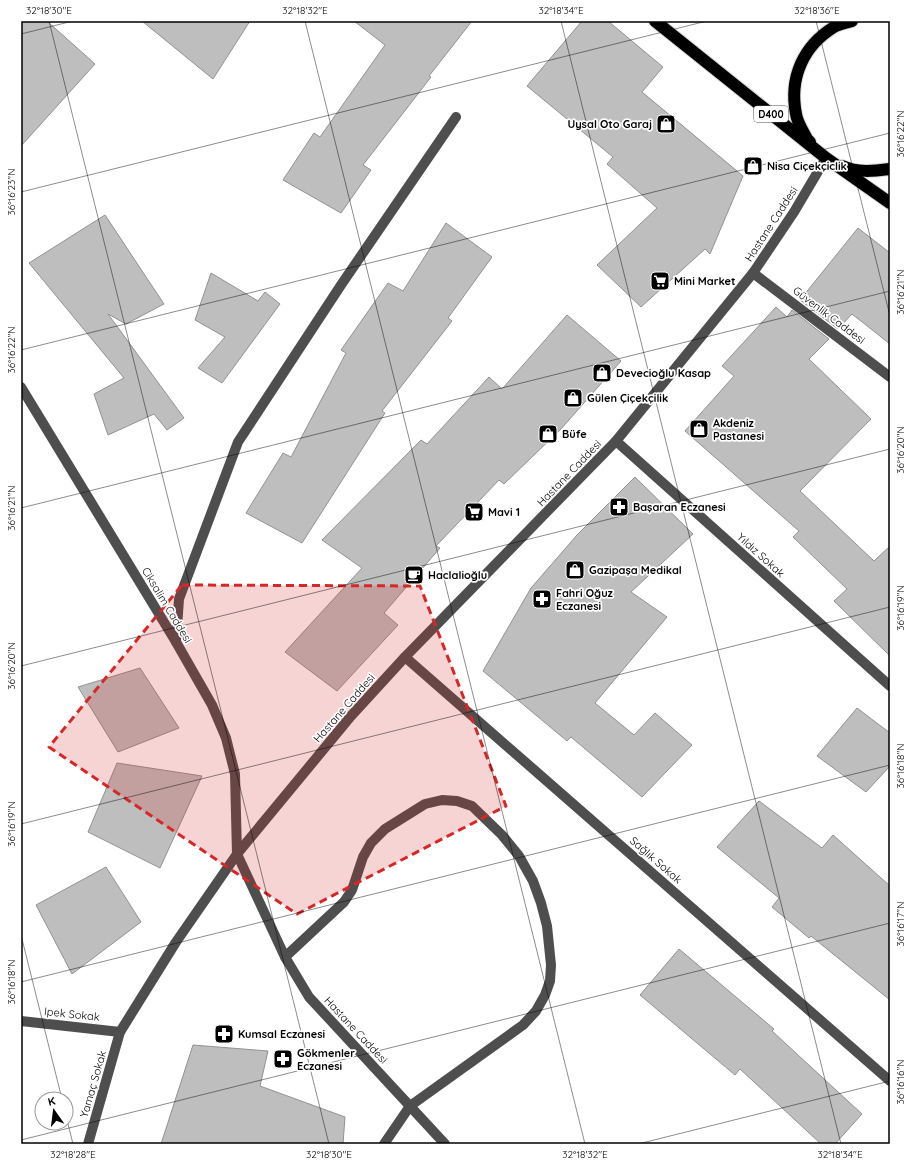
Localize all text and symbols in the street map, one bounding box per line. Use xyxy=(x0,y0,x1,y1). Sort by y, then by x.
text: 32°18'30"E xyxy=(26,4,72,17)
text: 32°18'32"E xyxy=(282,4,328,17)
text: 32°18'34"E xyxy=(538,4,584,17)
text: 32°18'36"E xyxy=(794,4,840,17)
road number: D400 xyxy=(754,106,788,122)
text: 36°16'22"N xyxy=(894,110,907,158)
shop icon: Uysal Oto Garaj xyxy=(655,113,677,135)
place label: Uysal Oto Garaj xyxy=(568,117,652,131)
shop icon: Nisa Ciçekçiclik xyxy=(742,155,764,177)
place label: Nisa Ciçekçiclik xyxy=(767,159,847,173)
text: 36°16'23"N xyxy=(5,169,18,215)
street label: Hastane Caddesi xyxy=(742,184,800,264)
text: 36°16'21"N xyxy=(894,269,907,315)
supermarket icon: Mini Market xyxy=(649,270,671,292)
place label: Mini Market xyxy=(674,274,736,288)
street label: Güvenlik Caddesi xyxy=(790,283,868,347)
text: 36°16'22"N xyxy=(5,326,18,374)
shop icon: Devecioğlu Kasap xyxy=(591,362,613,384)
place label: Devecioğlu Kasap xyxy=(616,366,711,380)
shop icon: Gülen Çiçekçilik xyxy=(562,387,584,409)
place label: Gülen Çiçekçilik xyxy=(587,391,668,405)
place label: Akdeniz Pastanesi xyxy=(713,416,764,443)
shop icon: Akdeniz Pastanesi xyxy=(688,418,710,440)
shop icon: Büfe xyxy=(537,423,559,445)
text: 36°16'20"N xyxy=(894,426,907,474)
place label: Büfe xyxy=(562,427,587,441)
street label: Hastane Caddesi xyxy=(534,437,604,509)
text: 36°16'21"N xyxy=(5,485,18,531)
pharmacy icon: Başaran Eczanesi xyxy=(608,496,630,518)
place label: Başaran Eczanesi xyxy=(633,500,726,514)
supermarket icon: Mavi 1 xyxy=(463,501,485,523)
place label: Mavi 1 xyxy=(488,505,520,519)
street label: Yıldız Sokak xyxy=(734,530,788,580)
shop icon: Gazipaşa Medikal xyxy=(564,559,586,581)
place label: Gazipaşa Medikal xyxy=(589,563,682,577)
street label: Ciksalim Caddesi xyxy=(139,564,195,646)
cafe icon: Haclalioğlu xyxy=(403,564,425,586)
place label: Haclalioğlu xyxy=(428,568,487,582)
text: 36°16'19"N xyxy=(894,585,907,631)
place label: Fahri Oğuz Eczanesi xyxy=(556,586,614,613)
pharmacy icon: Fahri Oğuz Eczanesi xyxy=(531,588,553,610)
text: 36°16'20"N xyxy=(5,642,18,690)
street label: Hastane Caddesi xyxy=(310,671,378,745)
text: 36°16'18"N xyxy=(894,743,907,789)
text: 36°16'19"N xyxy=(5,801,18,847)
street label: Sağlık Sokak xyxy=(627,833,685,887)
text: 36°16'17"N xyxy=(894,902,907,946)
text: 36°16'18"N xyxy=(5,959,18,1005)
street label: Hastane Caddesi xyxy=(321,994,391,1066)
street label: Ipek Sokak xyxy=(44,1004,101,1024)
pharmacy icon: Kumsal Eczanesi xyxy=(213,1023,235,1045)
place label: Kumsal Eczanesi xyxy=(238,1027,325,1041)
place label: Gökmenler Eczanesi xyxy=(297,1046,355,1073)
pharmacy icon: Gökmenler Eczanesi xyxy=(272,1048,294,1070)
street label: Yamaç Sokak xyxy=(77,1049,109,1119)
text: 36°16'16"N xyxy=(894,1059,907,1105)
north arrow xyxy=(34,1091,74,1131)
text: K xyxy=(46,1094,57,1109)
text: 32°18'28"E xyxy=(50,1148,96,1161)
text: 32°18'30"E xyxy=(306,1148,352,1161)
text: 32°18'32"E xyxy=(562,1148,608,1161)
text: 32°18'34"E xyxy=(817,1148,863,1161)

